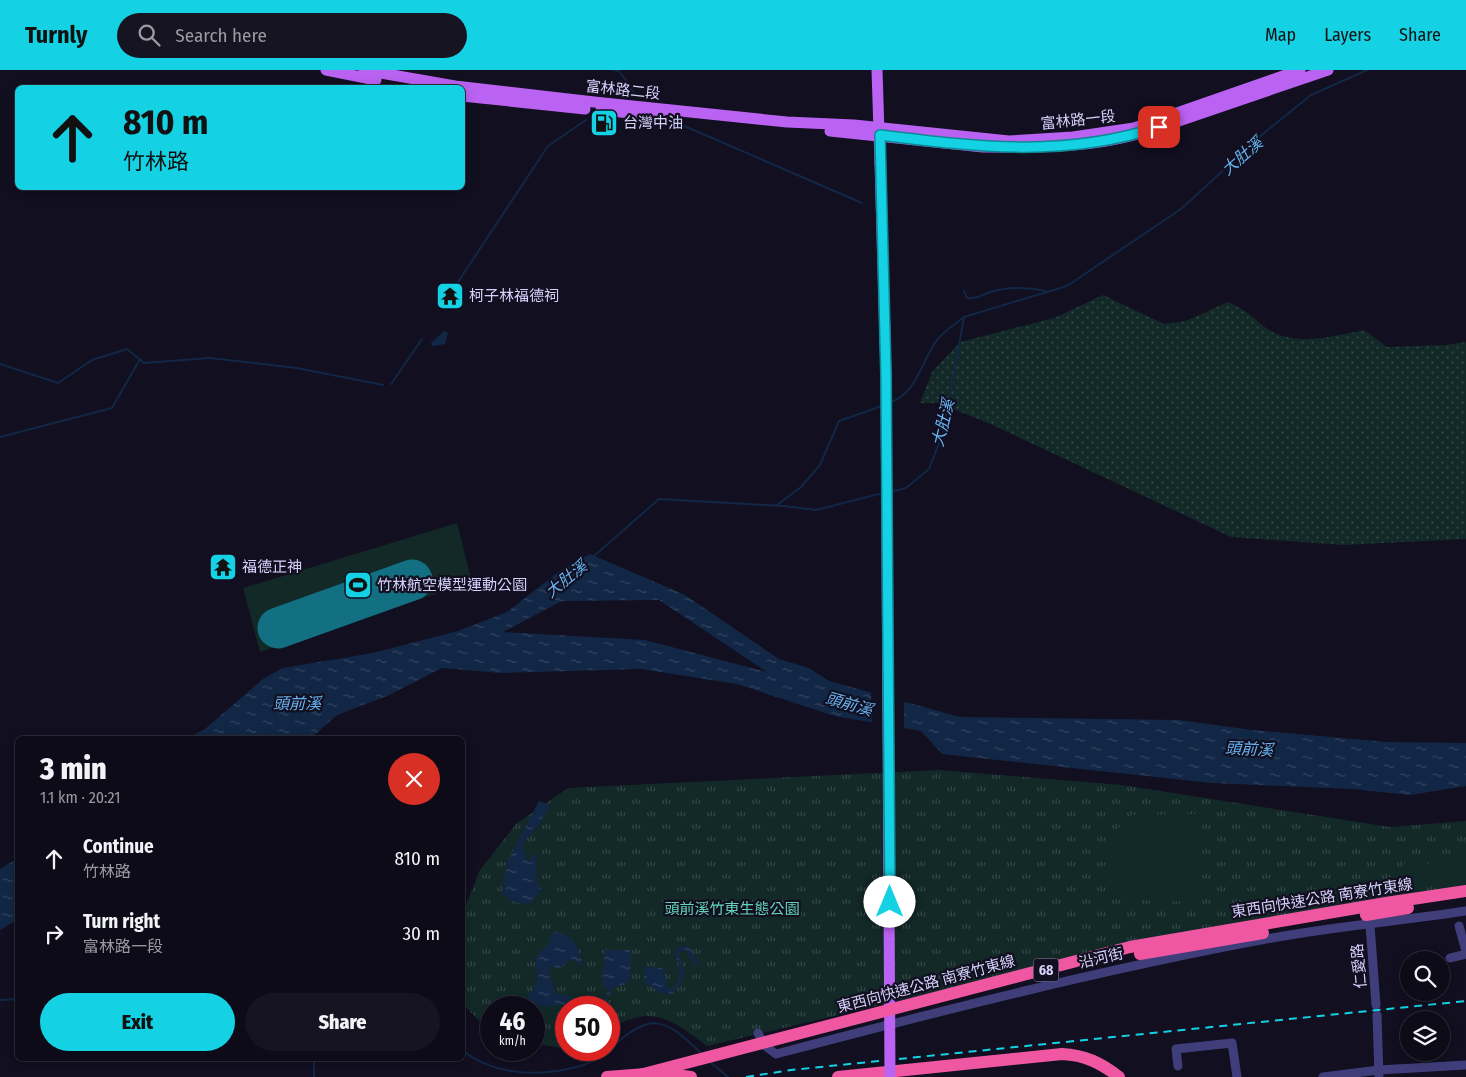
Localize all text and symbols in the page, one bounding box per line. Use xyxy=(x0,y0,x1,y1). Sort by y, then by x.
search box xyxy=(117,13,467,58)
text: Turnly xyxy=(25,21,87,49)
icon: search xyxy=(135,21,163,49)
text: Search here xyxy=(175,24,267,47)
text: Map xyxy=(1265,24,1296,46)
text: Layers xyxy=(1324,24,1371,46)
text: Share xyxy=(1399,24,1441,46)
street label: 富林路二段 xyxy=(585,77,661,103)
text: 810 m xyxy=(123,101,209,143)
icon: ahead xyxy=(40,105,105,170)
pin xyxy=(1138,106,1180,148)
street label: 富林路一段 xyxy=(1040,107,1116,133)
fuel station icon: 台灣中油 xyxy=(589,108,619,138)
icon: arrive xyxy=(1145,113,1173,141)
place label: 台灣中油 xyxy=(623,114,683,132)
water label: 大肚溪 xyxy=(1218,132,1268,179)
text: 竹林路 xyxy=(123,148,189,175)
temple icon: 柯子林福德祠 xyxy=(435,281,465,311)
place label: 柯子林福德祠 xyxy=(469,287,559,305)
water label: 大肚溪 xyxy=(928,395,959,449)
temple icon: 福德正神 xyxy=(208,552,238,582)
water label: 大肚溪 xyxy=(541,555,592,601)
place label: 福德正神 xyxy=(242,558,302,576)
sports icon: 竹林航空模型運動公園 xyxy=(343,570,373,600)
place label: 竹林航空模型運動公園 xyxy=(377,576,527,594)
water label: 頭前溪 xyxy=(823,688,877,720)
water label: 頭前溪 xyxy=(273,694,323,713)
water label: 頭前溪 xyxy=(1225,738,1275,760)
text: 3 min xyxy=(40,751,107,787)
button: close xyxy=(388,753,440,805)
text: 1.1 km · 20:21 xyxy=(40,788,120,807)
text: Continue xyxy=(83,835,154,858)
icon: ahead xyxy=(40,845,68,873)
text: 810 m xyxy=(395,847,440,870)
text: 竹林路 xyxy=(83,862,131,881)
position arrow xyxy=(863,875,915,927)
street label: 東西向快速公路 南寮竹東線 xyxy=(1230,875,1414,921)
park label: 頭前溪竹東生態公園 xyxy=(664,900,800,918)
text: Turn right xyxy=(83,910,160,933)
icon: right xyxy=(40,920,68,948)
text: 30 m xyxy=(402,922,440,945)
text: 富林路一段 xyxy=(83,937,163,956)
street label: 仁愛路 xyxy=(1348,943,1370,989)
street label: 沿河街 xyxy=(1077,944,1125,972)
map controls xyxy=(1400,951,1450,1061)
button: search xyxy=(1400,951,1450,1001)
street label: 東西向快速公路 南寮竹東線 xyxy=(835,952,1017,1016)
road number: 68 xyxy=(1034,958,1058,982)
button: Exit xyxy=(40,993,235,1051)
button: Share xyxy=(245,993,440,1051)
speed limit sign: 50 xyxy=(555,996,620,1061)
text: 46 xyxy=(500,1007,525,1037)
button: layers xyxy=(1400,1011,1450,1061)
text: km/h xyxy=(499,1034,526,1048)

